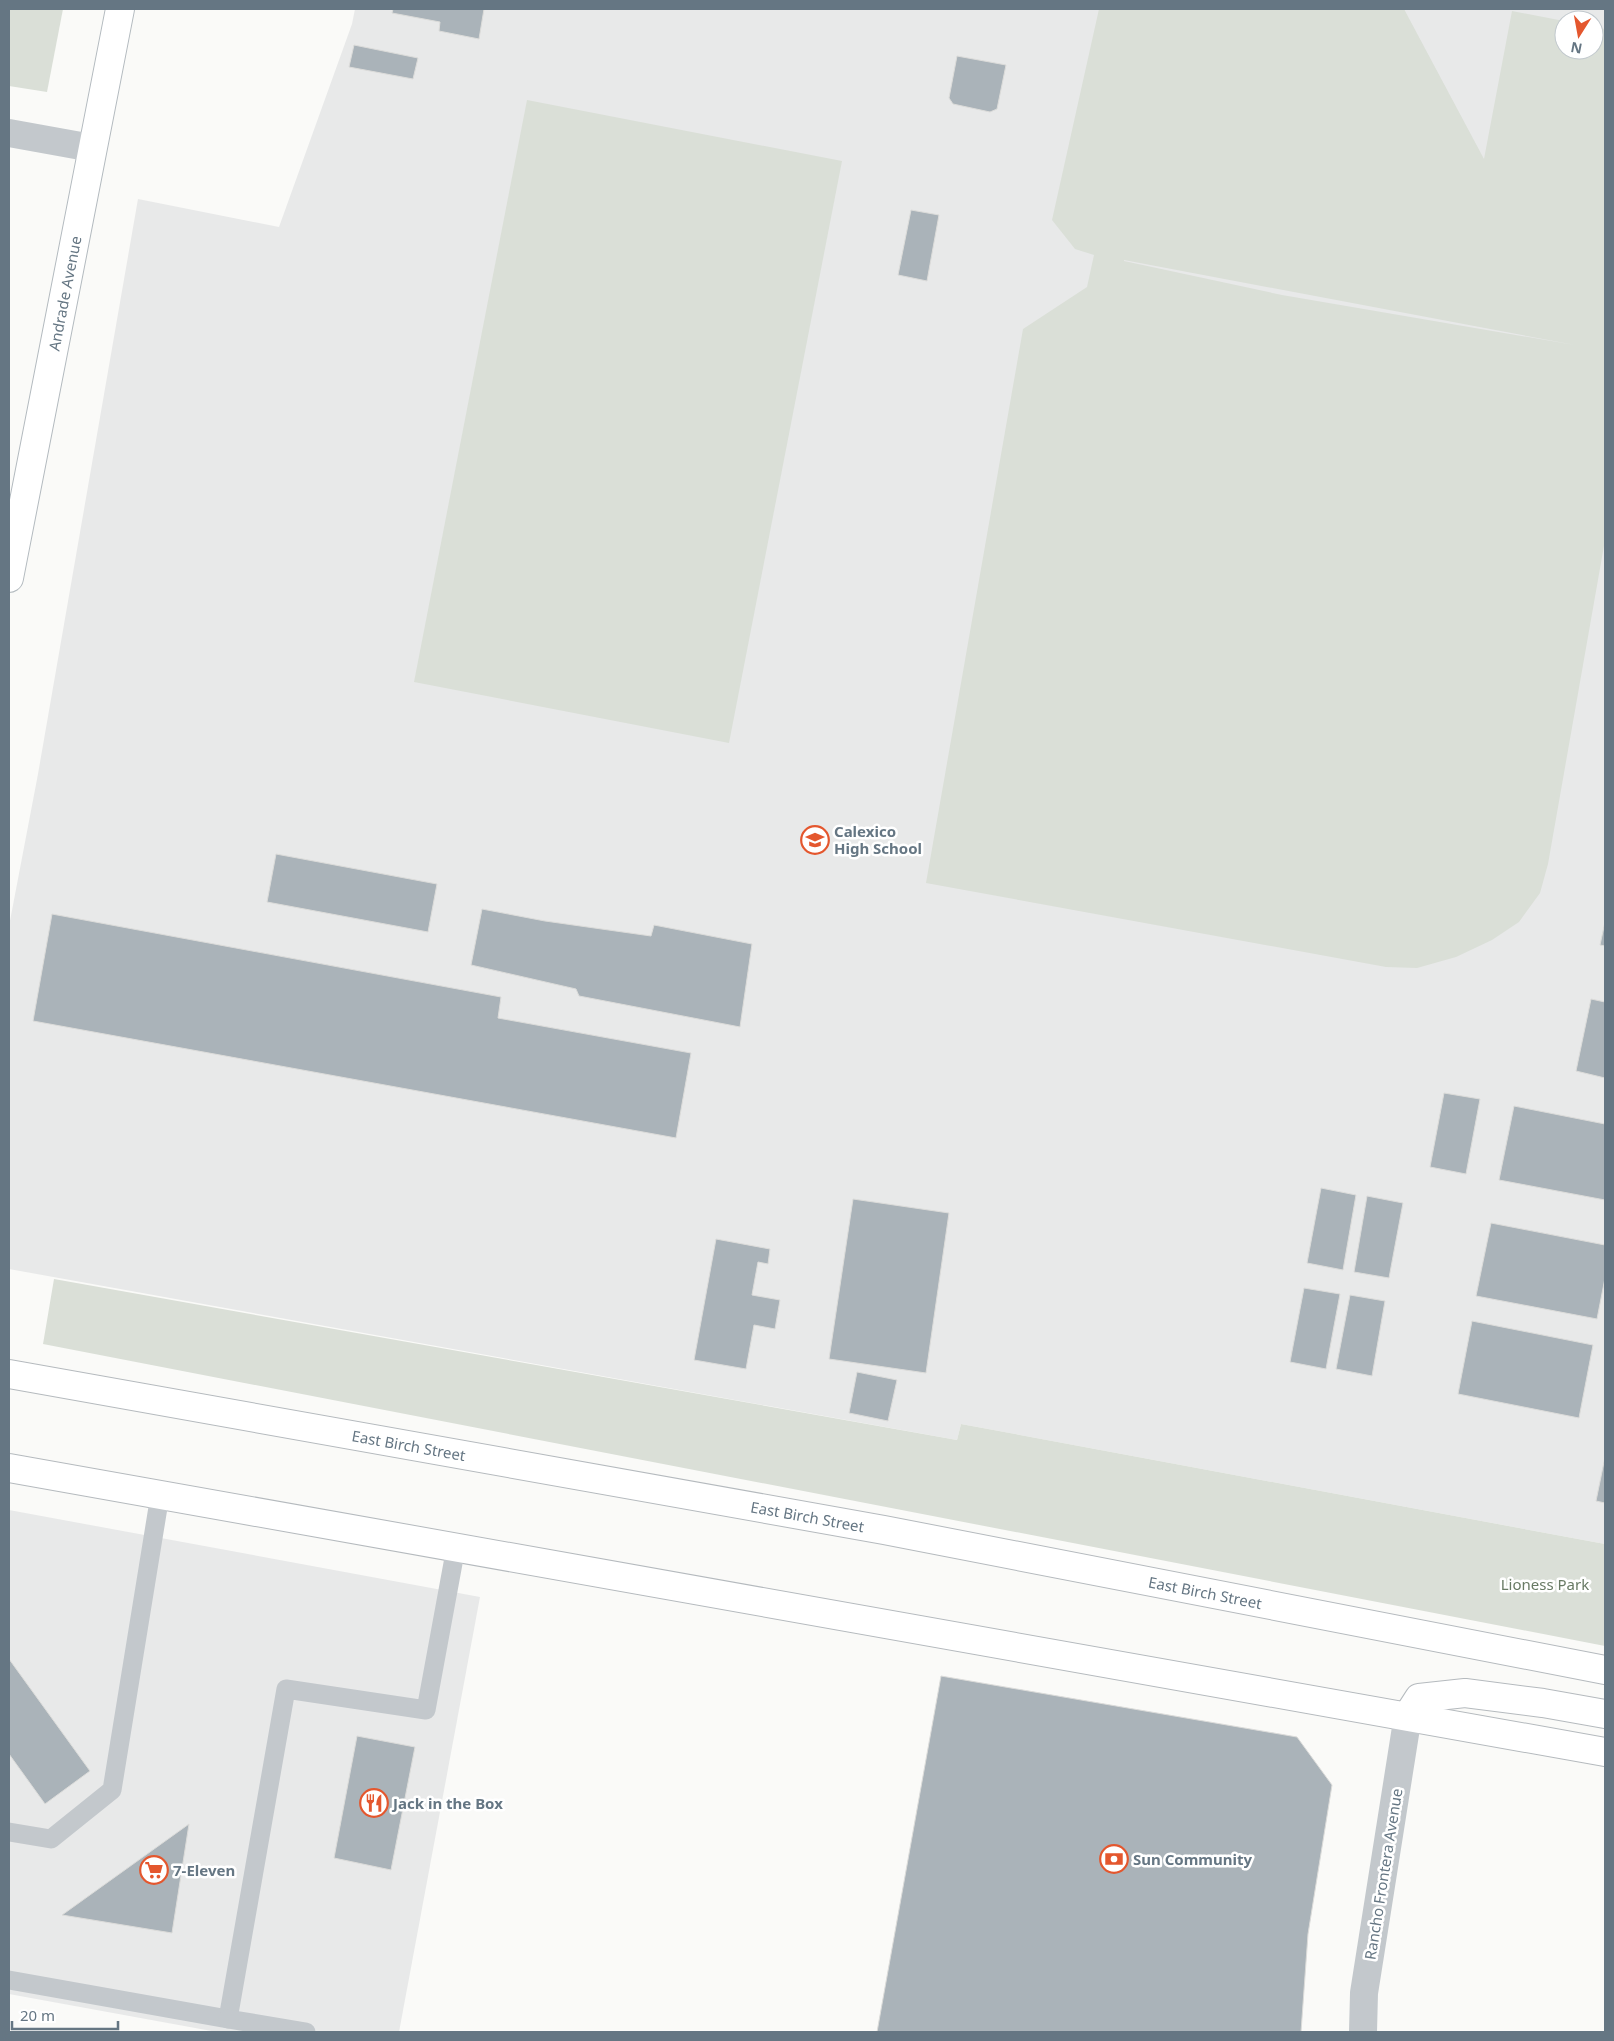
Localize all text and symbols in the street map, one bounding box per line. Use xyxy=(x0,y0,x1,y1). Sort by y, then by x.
north arrow xyxy=(1554,10,1604,60)
text: N xyxy=(1569,38,1584,59)
street label: Andrade Avenue xyxy=(44,234,86,353)
place label: Calexico High School xyxy=(834,821,922,858)
school or university icon: Calexico High School xyxy=(800,825,830,855)
street label: East Birch Street xyxy=(350,1425,468,1465)
street label: East Birch Street xyxy=(749,1496,866,1536)
street label: East Birch Street xyxy=(1147,1572,1264,1613)
park label: Lioness Park xyxy=(1501,1574,1589,1594)
street label: Rancho Frontera Avenue xyxy=(1360,1787,1406,1961)
restaurant icon: Jack in the Box xyxy=(359,1788,389,1818)
place label: Jack in the Box xyxy=(391,1793,503,1813)
bank icon: Sun Community xyxy=(1099,1844,1129,1874)
place label: Sun Community xyxy=(1133,1849,1252,1869)
supermarket icon: 7-Eleven xyxy=(139,1855,169,1885)
place label: 7-Eleven xyxy=(173,1860,235,1880)
scale bar xyxy=(12,1998,119,2030)
text: 20 m xyxy=(20,2005,55,2025)

